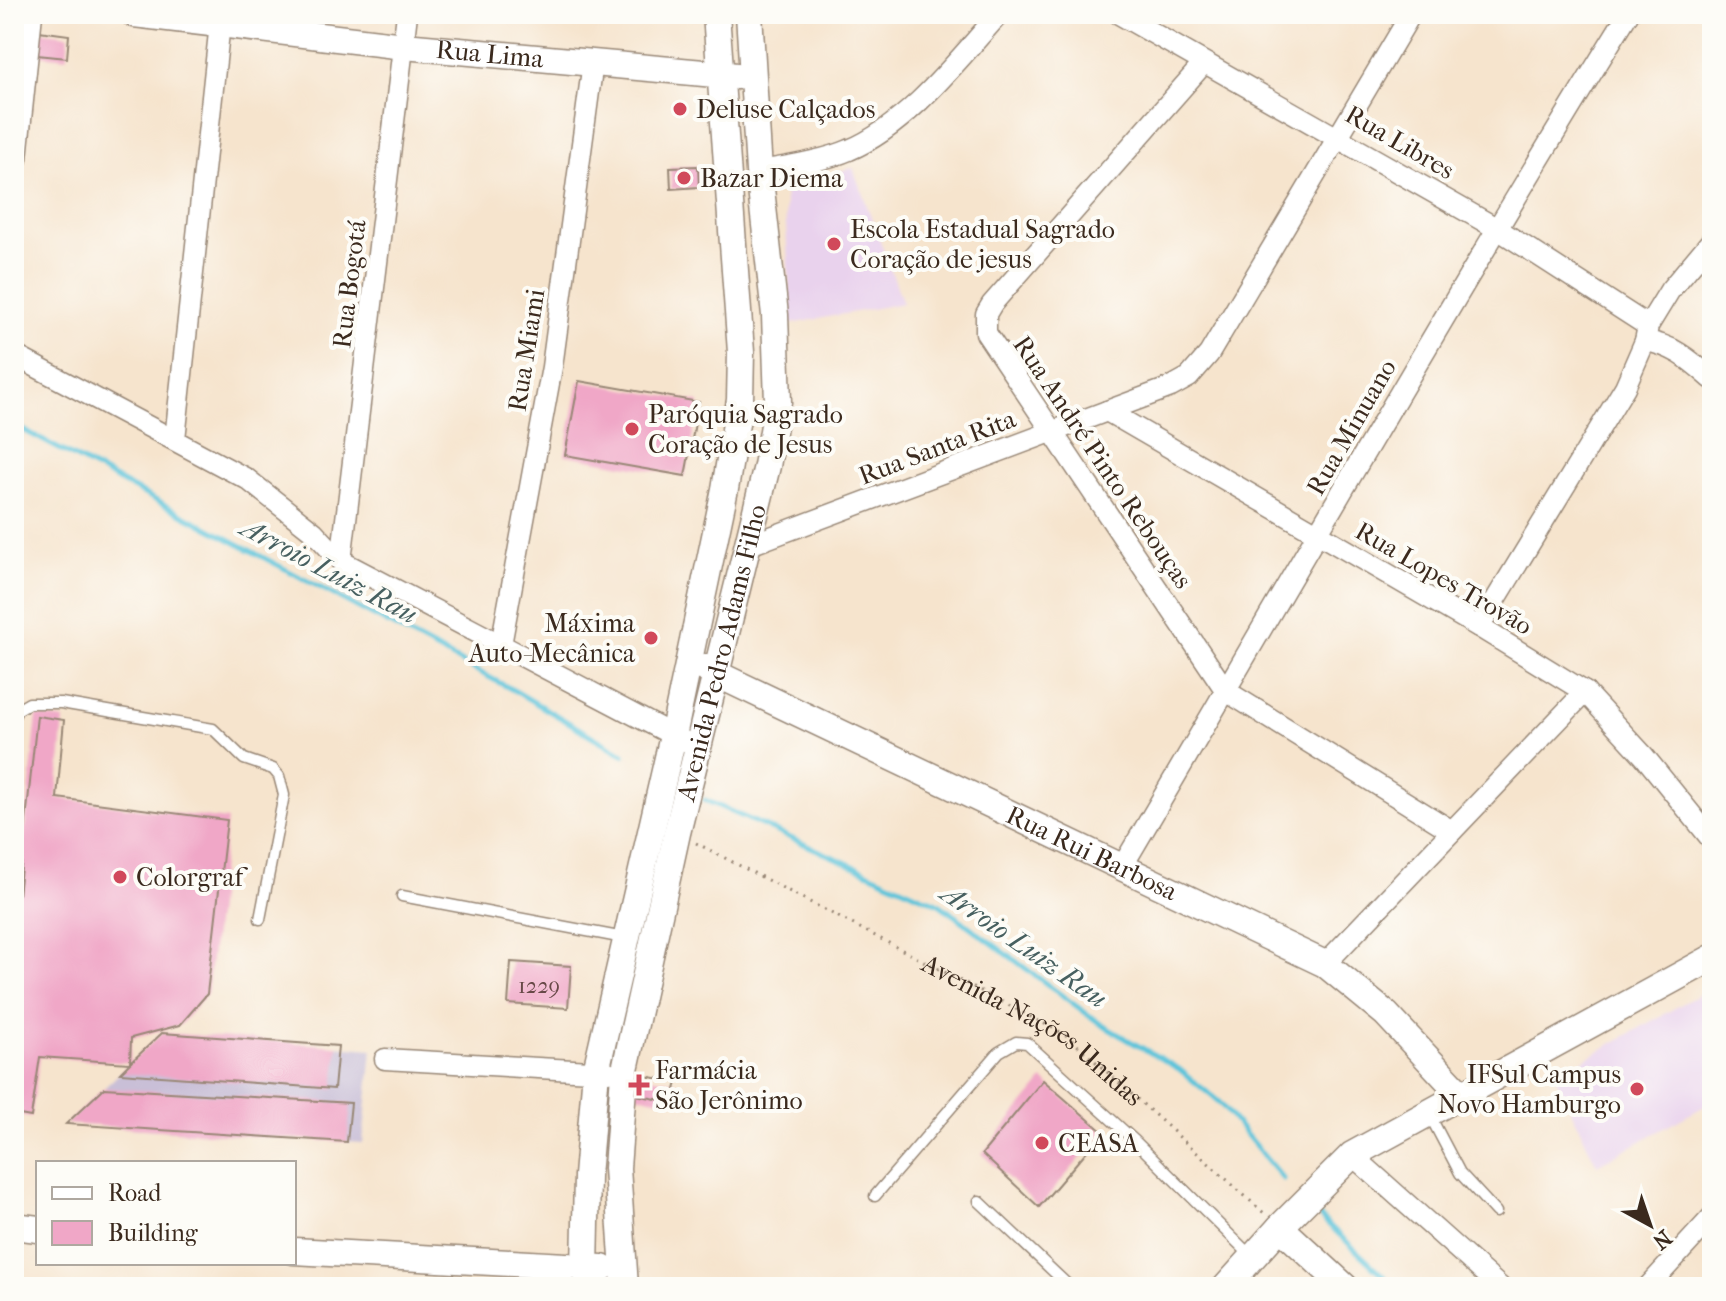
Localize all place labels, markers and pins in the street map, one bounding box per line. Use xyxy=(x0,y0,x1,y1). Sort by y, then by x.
place label: Deluse Calçados xyxy=(696,94,875,125)
marker: Deluse Calçados xyxy=(671,100,689,118)
place label: Bazar Diema xyxy=(700,163,844,194)
marker: Bazar Diema xyxy=(675,169,693,187)
place label: Escola Estadual Sagrado Coração de jesus xyxy=(850,214,1115,275)
marker: Escola Estadual Sagrado Coração de jesus xyxy=(825,235,843,253)
place label: Paróquia Sagrado Coração de Jesus xyxy=(648,399,843,460)
marker: Paróquia Sagrado Coração de Jesus xyxy=(623,420,641,438)
place label: Máxima Auto-Mecânica xyxy=(468,608,636,669)
marker: Máxima Auto-Mecânica xyxy=(642,629,660,647)
place label: Colorgraf xyxy=(136,862,249,893)
marker: Colorgraf xyxy=(111,868,129,886)
place label: Farmácia São Jerônimo xyxy=(655,1055,803,1116)
place label: IFSul Campus Novo Hamburgo xyxy=(1438,1059,1621,1120)
marker: Farmácia São Jerônimo xyxy=(630,1076,648,1094)
marker: IFSul Campus Novo Hamburgo xyxy=(1628,1080,1646,1098)
place label: CEASA xyxy=(1058,1128,1140,1159)
marker: CEASA xyxy=(1033,1134,1051,1152)

